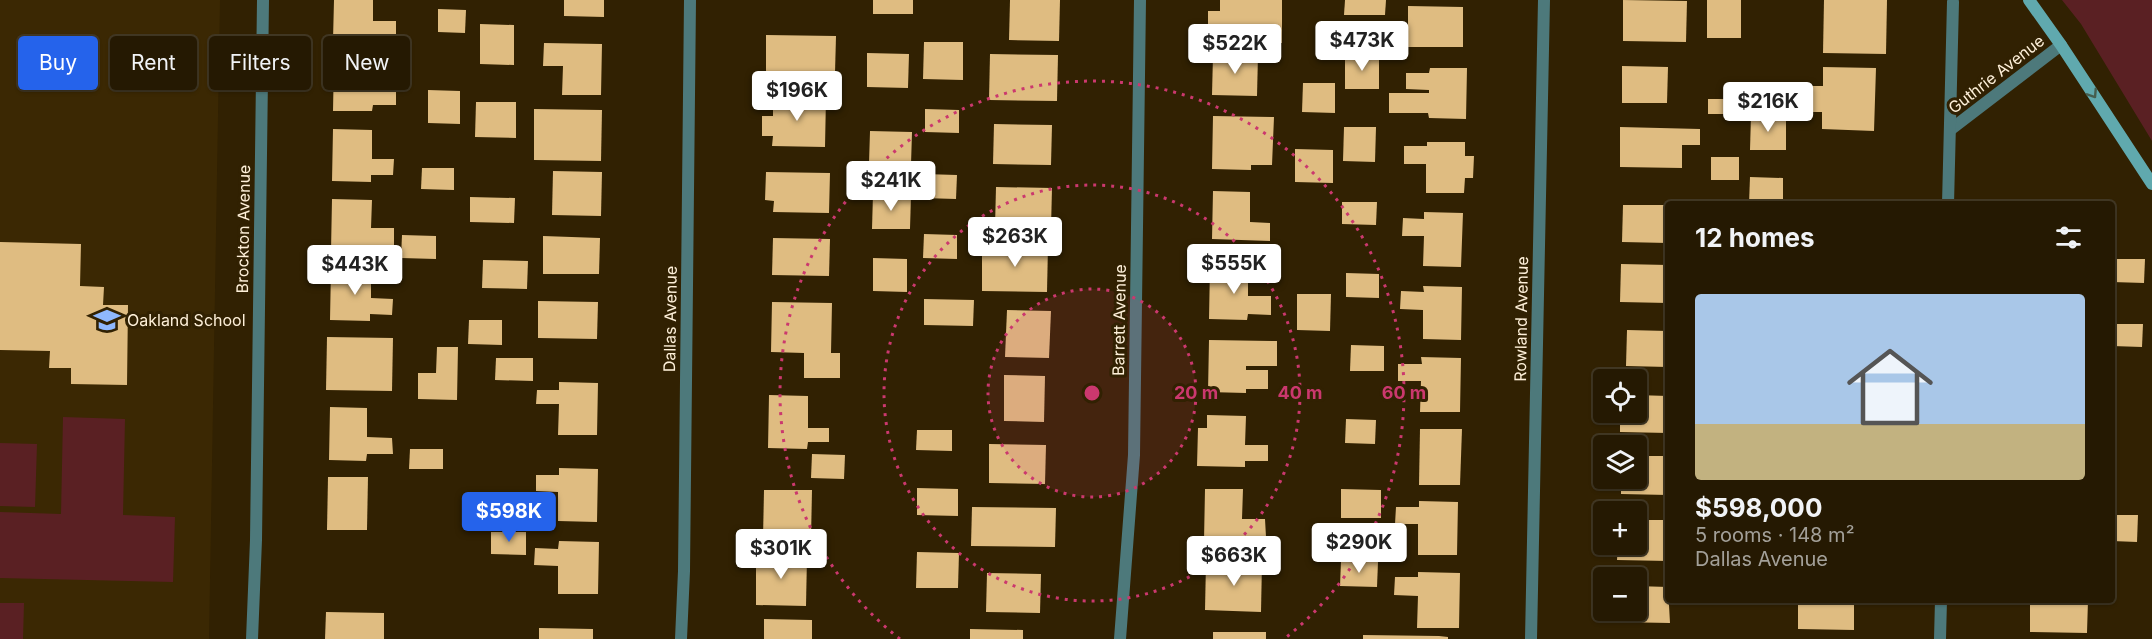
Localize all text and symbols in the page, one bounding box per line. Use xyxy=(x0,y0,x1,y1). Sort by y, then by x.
pin: $473K xyxy=(1320,21,1404,72)
pin: $522K xyxy=(1193,24,1277,75)
text: $473K xyxy=(1329,28,1395,52)
street label: Guthrie Avenue xyxy=(1944,30,2048,118)
text: $522K xyxy=(1202,31,1268,55)
chip: Buy xyxy=(18,36,98,90)
chip: Rent xyxy=(110,36,197,90)
chip: Filters xyxy=(209,36,311,90)
chip: New xyxy=(323,36,410,90)
pin: $196K xyxy=(755,71,839,122)
text: $196K xyxy=(766,78,828,102)
pin: $216K xyxy=(1726,82,1810,133)
one-way arrow xyxy=(2086,87,2097,98)
text: $216K xyxy=(1737,89,1799,113)
pin: $241K xyxy=(849,161,933,212)
street label: Brockton Avenue xyxy=(232,165,254,293)
text: $241K xyxy=(860,168,922,192)
pin: $263K xyxy=(973,217,1057,268)
icon: filters xyxy=(2052,221,2085,254)
text: 12 homes xyxy=(1695,222,1815,253)
text: $263K xyxy=(982,224,1048,248)
pin: $555K xyxy=(1192,244,1276,295)
pin: $443K xyxy=(313,245,397,296)
text: $555K xyxy=(1201,251,1267,275)
text: $443K xyxy=(321,252,389,276)
street label: Rowland Avenue xyxy=(1510,256,1532,382)
street label: Barrett Avenue xyxy=(1108,264,1130,376)
street label: Dallas Avenue xyxy=(659,266,681,372)
school or university icon: Oakland School xyxy=(92,305,122,335)
place label: Oakland School xyxy=(127,310,246,330)
icon: home xyxy=(1836,333,1944,441)
map controls xyxy=(1593,369,1647,621)
button: locate xyxy=(1593,369,1647,423)
text: 20 m xyxy=(1174,382,1218,403)
text: 40 m xyxy=(1278,382,1323,403)
text: 60 m xyxy=(1382,382,1426,403)
centre of rings xyxy=(1082,383,1102,403)
button: layers xyxy=(1593,435,1647,489)
pin: $598K xyxy=(467,492,551,543)
text: $598,000 xyxy=(1695,492,1822,523)
text: $598K xyxy=(476,499,542,523)
button: + xyxy=(1593,501,1647,555)
pin: $290K xyxy=(1317,523,1401,574)
text: 5 rooms · 148 m² xyxy=(1695,523,1854,547)
pin: $301K xyxy=(739,529,823,580)
text: $290K xyxy=(1326,530,1392,554)
text: $301K xyxy=(750,536,812,560)
pin: $663K xyxy=(1192,536,1276,587)
text: $663K xyxy=(1201,543,1267,567)
text: Dallas Avenue xyxy=(1695,547,1828,571)
button: − xyxy=(1593,567,1647,621)

